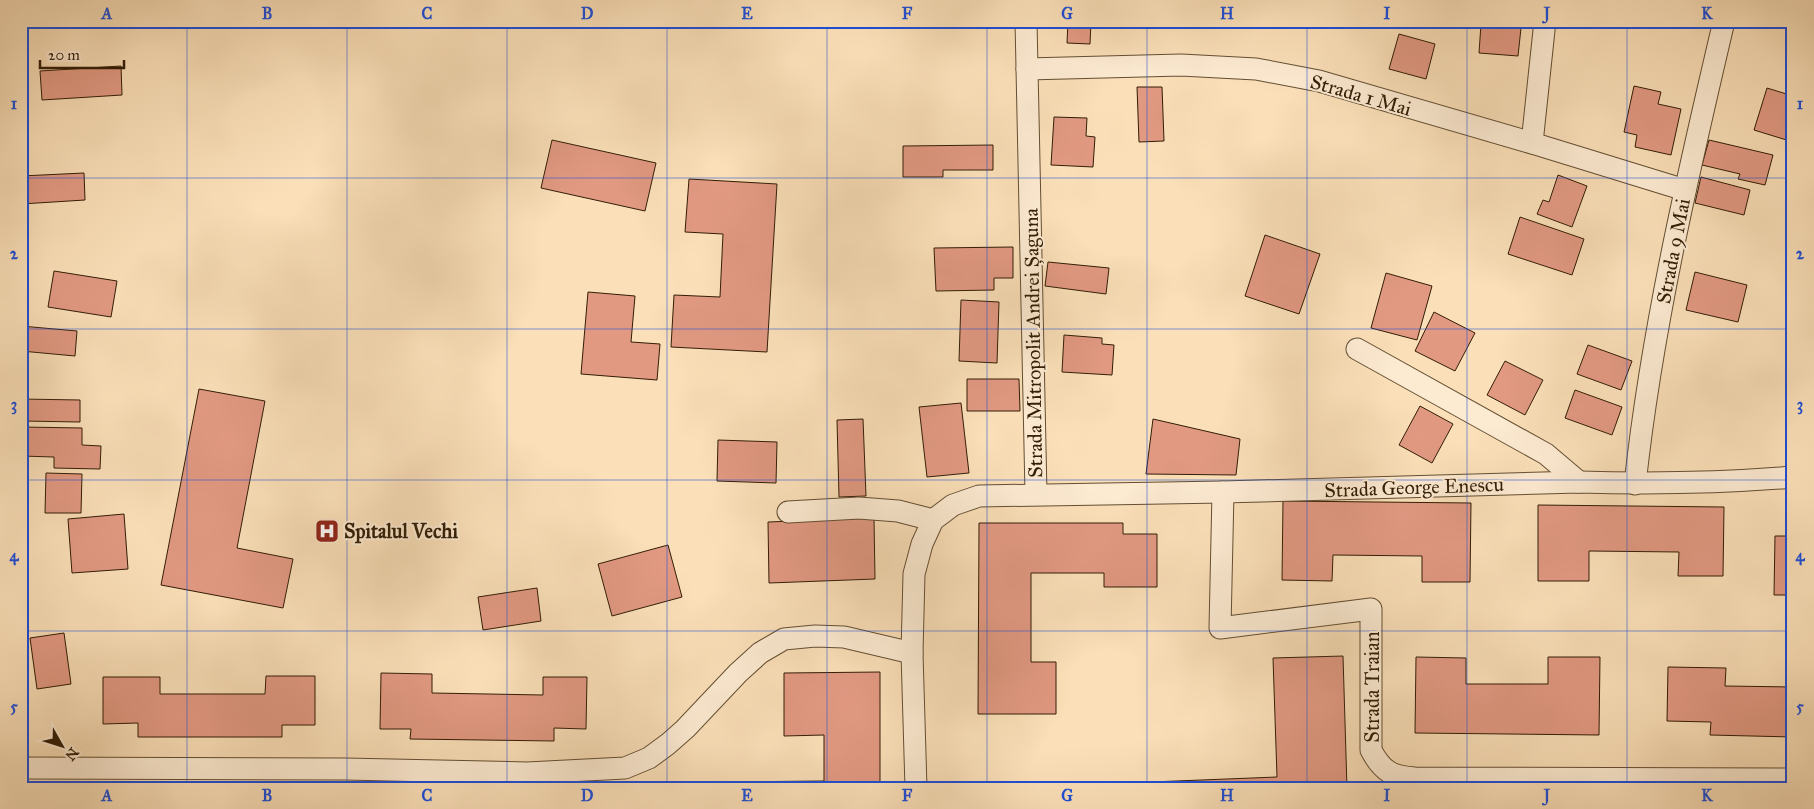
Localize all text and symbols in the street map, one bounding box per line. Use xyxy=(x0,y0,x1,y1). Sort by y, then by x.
text: A xyxy=(101,4,113,23)
text: B xyxy=(262,4,272,23)
text: C xyxy=(422,4,433,23)
text: D xyxy=(581,4,594,23)
text: E xyxy=(741,4,753,23)
text: F xyxy=(902,4,913,23)
text: G xyxy=(1061,4,1073,23)
text: H xyxy=(1220,4,1234,23)
text: I xyxy=(1384,4,1391,23)
text: J xyxy=(1542,4,1551,24)
text: K xyxy=(1701,4,1713,23)
scale bar xyxy=(40,38,124,70)
text: 20 m xyxy=(48,46,80,64)
street label: Strada 1 Mai xyxy=(1308,69,1415,121)
text: 1 xyxy=(11,94,18,113)
text: 1 xyxy=(1797,94,1804,113)
street label: Strada 9 Mai xyxy=(1651,196,1695,306)
street label: Strada Mitropolit Andrei Șaguna xyxy=(1019,207,1048,478)
text: 2 xyxy=(10,244,19,263)
text: 2 xyxy=(1796,244,1805,263)
text: 3 xyxy=(11,395,17,415)
text: 3 xyxy=(1797,395,1803,415)
street label: Strada George Enescu xyxy=(1324,472,1505,503)
hospital icon: Spitalul Vechi xyxy=(314,518,340,544)
place label: Spitalul Vechi xyxy=(344,519,458,544)
text: 4 xyxy=(10,546,20,566)
text: 4 xyxy=(1796,546,1806,566)
street label: Strada Traian xyxy=(1360,631,1384,743)
text: 5 xyxy=(10,697,18,716)
text: 5 xyxy=(1796,697,1804,716)
north arrow xyxy=(38,722,88,772)
text: N xyxy=(61,744,82,764)
text: A xyxy=(101,786,113,805)
text: B xyxy=(262,786,272,805)
text: C xyxy=(422,786,433,805)
text: D xyxy=(581,786,594,805)
text: E xyxy=(741,786,753,805)
text: F xyxy=(902,786,913,805)
text: G xyxy=(1061,786,1073,805)
text: H xyxy=(1220,786,1234,805)
text: I xyxy=(1384,786,1391,805)
text: J xyxy=(1542,786,1551,806)
text: K xyxy=(1701,786,1713,805)

